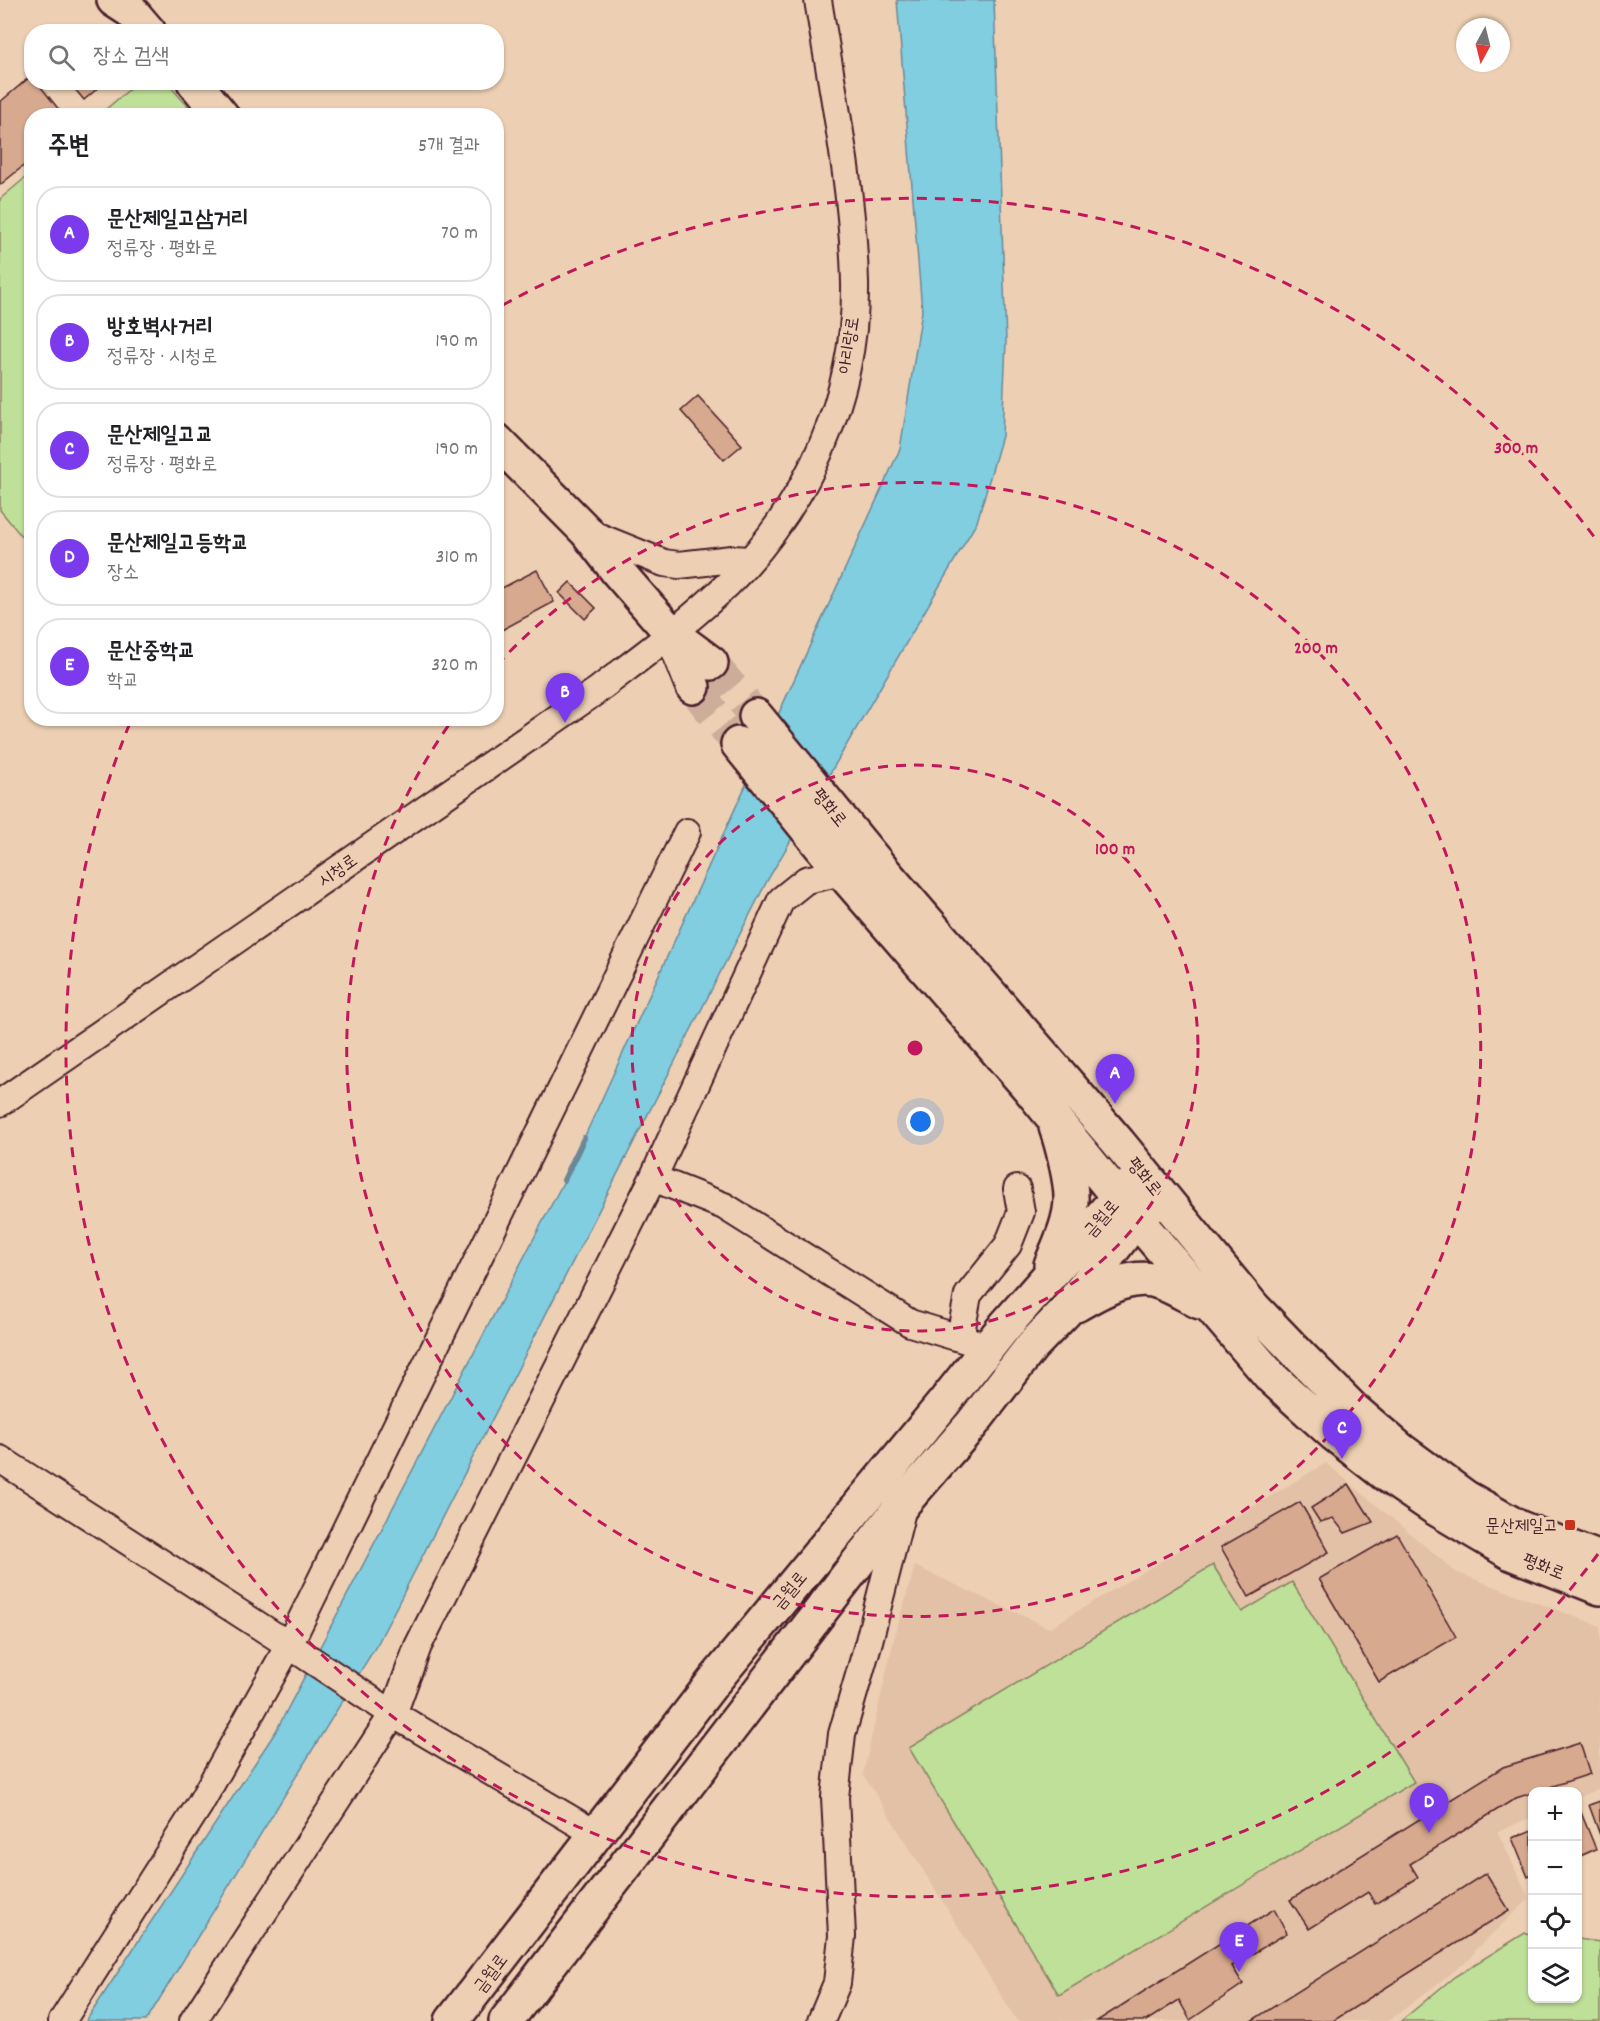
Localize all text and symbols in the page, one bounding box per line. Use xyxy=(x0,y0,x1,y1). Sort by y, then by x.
north arrow xyxy=(1456,18,1510,72)
search box xyxy=(24,24,504,90)
icon: search xyxy=(45,41,78,74)
text: 장소 검색 xyxy=(93,42,169,73)
text: 주변 xyxy=(48,129,90,166)
text: 5개 결과 xyxy=(418,133,480,161)
text: 문산제일고삼거리 xyxy=(107,205,249,236)
text: A xyxy=(64,220,75,248)
text: 70 m xyxy=(441,220,478,248)
text: 정류장 · 평화로 xyxy=(107,236,217,264)
text: 방호벽사거리 xyxy=(107,313,213,344)
street label: 아리랑로 xyxy=(834,315,867,376)
text: B xyxy=(65,328,74,356)
text: 190 m xyxy=(435,328,478,356)
text: 정류장 · 시청로 xyxy=(107,344,217,372)
text: 문산제일고교 xyxy=(107,421,213,452)
text: C xyxy=(65,436,74,464)
text: 190 m xyxy=(435,436,478,464)
text: 300 m xyxy=(1494,437,1538,462)
text: 정류장 · 평화로 xyxy=(107,452,217,480)
text: 문산제일고등학교 xyxy=(107,529,249,560)
text: D xyxy=(64,544,75,572)
text: 310 m xyxy=(436,544,478,572)
text: 장소 xyxy=(107,560,139,588)
text: 문산중학교 xyxy=(107,637,196,668)
text: 200 m xyxy=(1294,637,1338,662)
text: E xyxy=(65,652,74,680)
text: 320 m xyxy=(431,652,478,680)
text: 학교 xyxy=(107,668,139,696)
pin: B xyxy=(546,674,584,723)
street label: 평화로 xyxy=(805,784,851,833)
text: 100 m xyxy=(1095,838,1135,863)
street label: 시청로 xyxy=(313,849,363,895)
centre of rings xyxy=(905,1038,925,1058)
pin: A xyxy=(1096,1054,1134,1104)
your location xyxy=(906,1107,935,1136)
street label: 평화로 xyxy=(1120,1153,1166,1202)
street label: 금월로 xyxy=(1079,1195,1127,1244)
pin: C xyxy=(1322,1410,1362,1459)
place label: 문산제일고 xyxy=(1486,1515,1558,1540)
marker: 문산제일고 xyxy=(1563,1518,1577,1532)
street label: 평화로 xyxy=(1518,1549,1568,1588)
street label: 금월로 xyxy=(767,1567,814,1616)
pin: D xyxy=(1410,1784,1448,1833)
map controls xyxy=(1528,1787,1582,2003)
button: + xyxy=(1528,1787,1582,1841)
button: − xyxy=(1528,1841,1582,1895)
button: locate xyxy=(1528,1895,1582,1949)
pin: E xyxy=(1220,1922,1258,1972)
button: layers xyxy=(1528,1949,1582,2003)
street label: 금월로 xyxy=(469,1950,515,1999)

